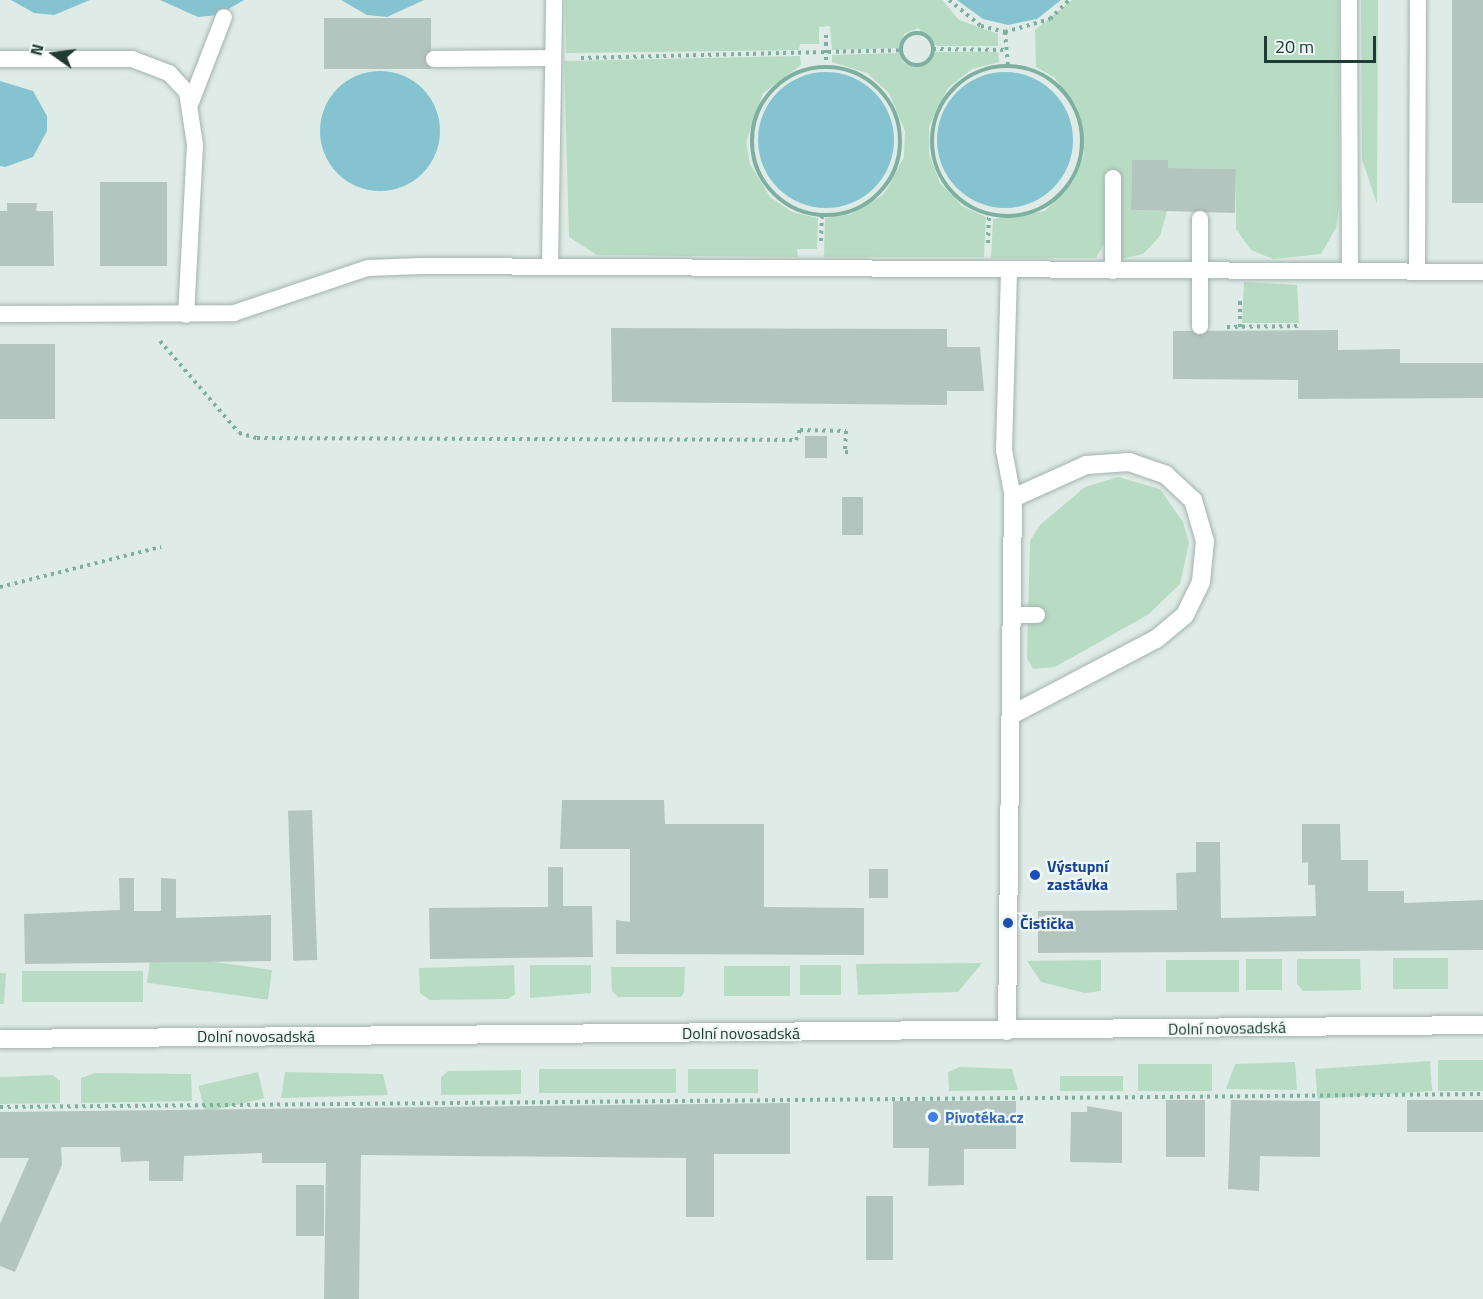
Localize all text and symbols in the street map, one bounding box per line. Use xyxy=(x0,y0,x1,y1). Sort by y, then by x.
north arrow xyxy=(24,24,84,84)
scale bar xyxy=(1267,24,1380,62)
text: 20 m xyxy=(1275,33,1314,60)
text: N xyxy=(24,41,50,58)
place label: Výstupní zastávka xyxy=(1047,856,1108,894)
marker: Výstupní zastávka xyxy=(1028,868,1042,882)
place label: Čistička xyxy=(1020,913,1074,933)
marker: Čistička xyxy=(1001,916,1015,930)
street label: Dolní novosadská xyxy=(1168,1017,1286,1039)
street label: Dolní novosadská xyxy=(682,1023,800,1043)
street label: Dolní novosadská xyxy=(197,1026,315,1046)
place label: Pivotéka.cz xyxy=(945,1107,1024,1127)
marker: Pivotéka.cz xyxy=(926,1110,940,1124)

